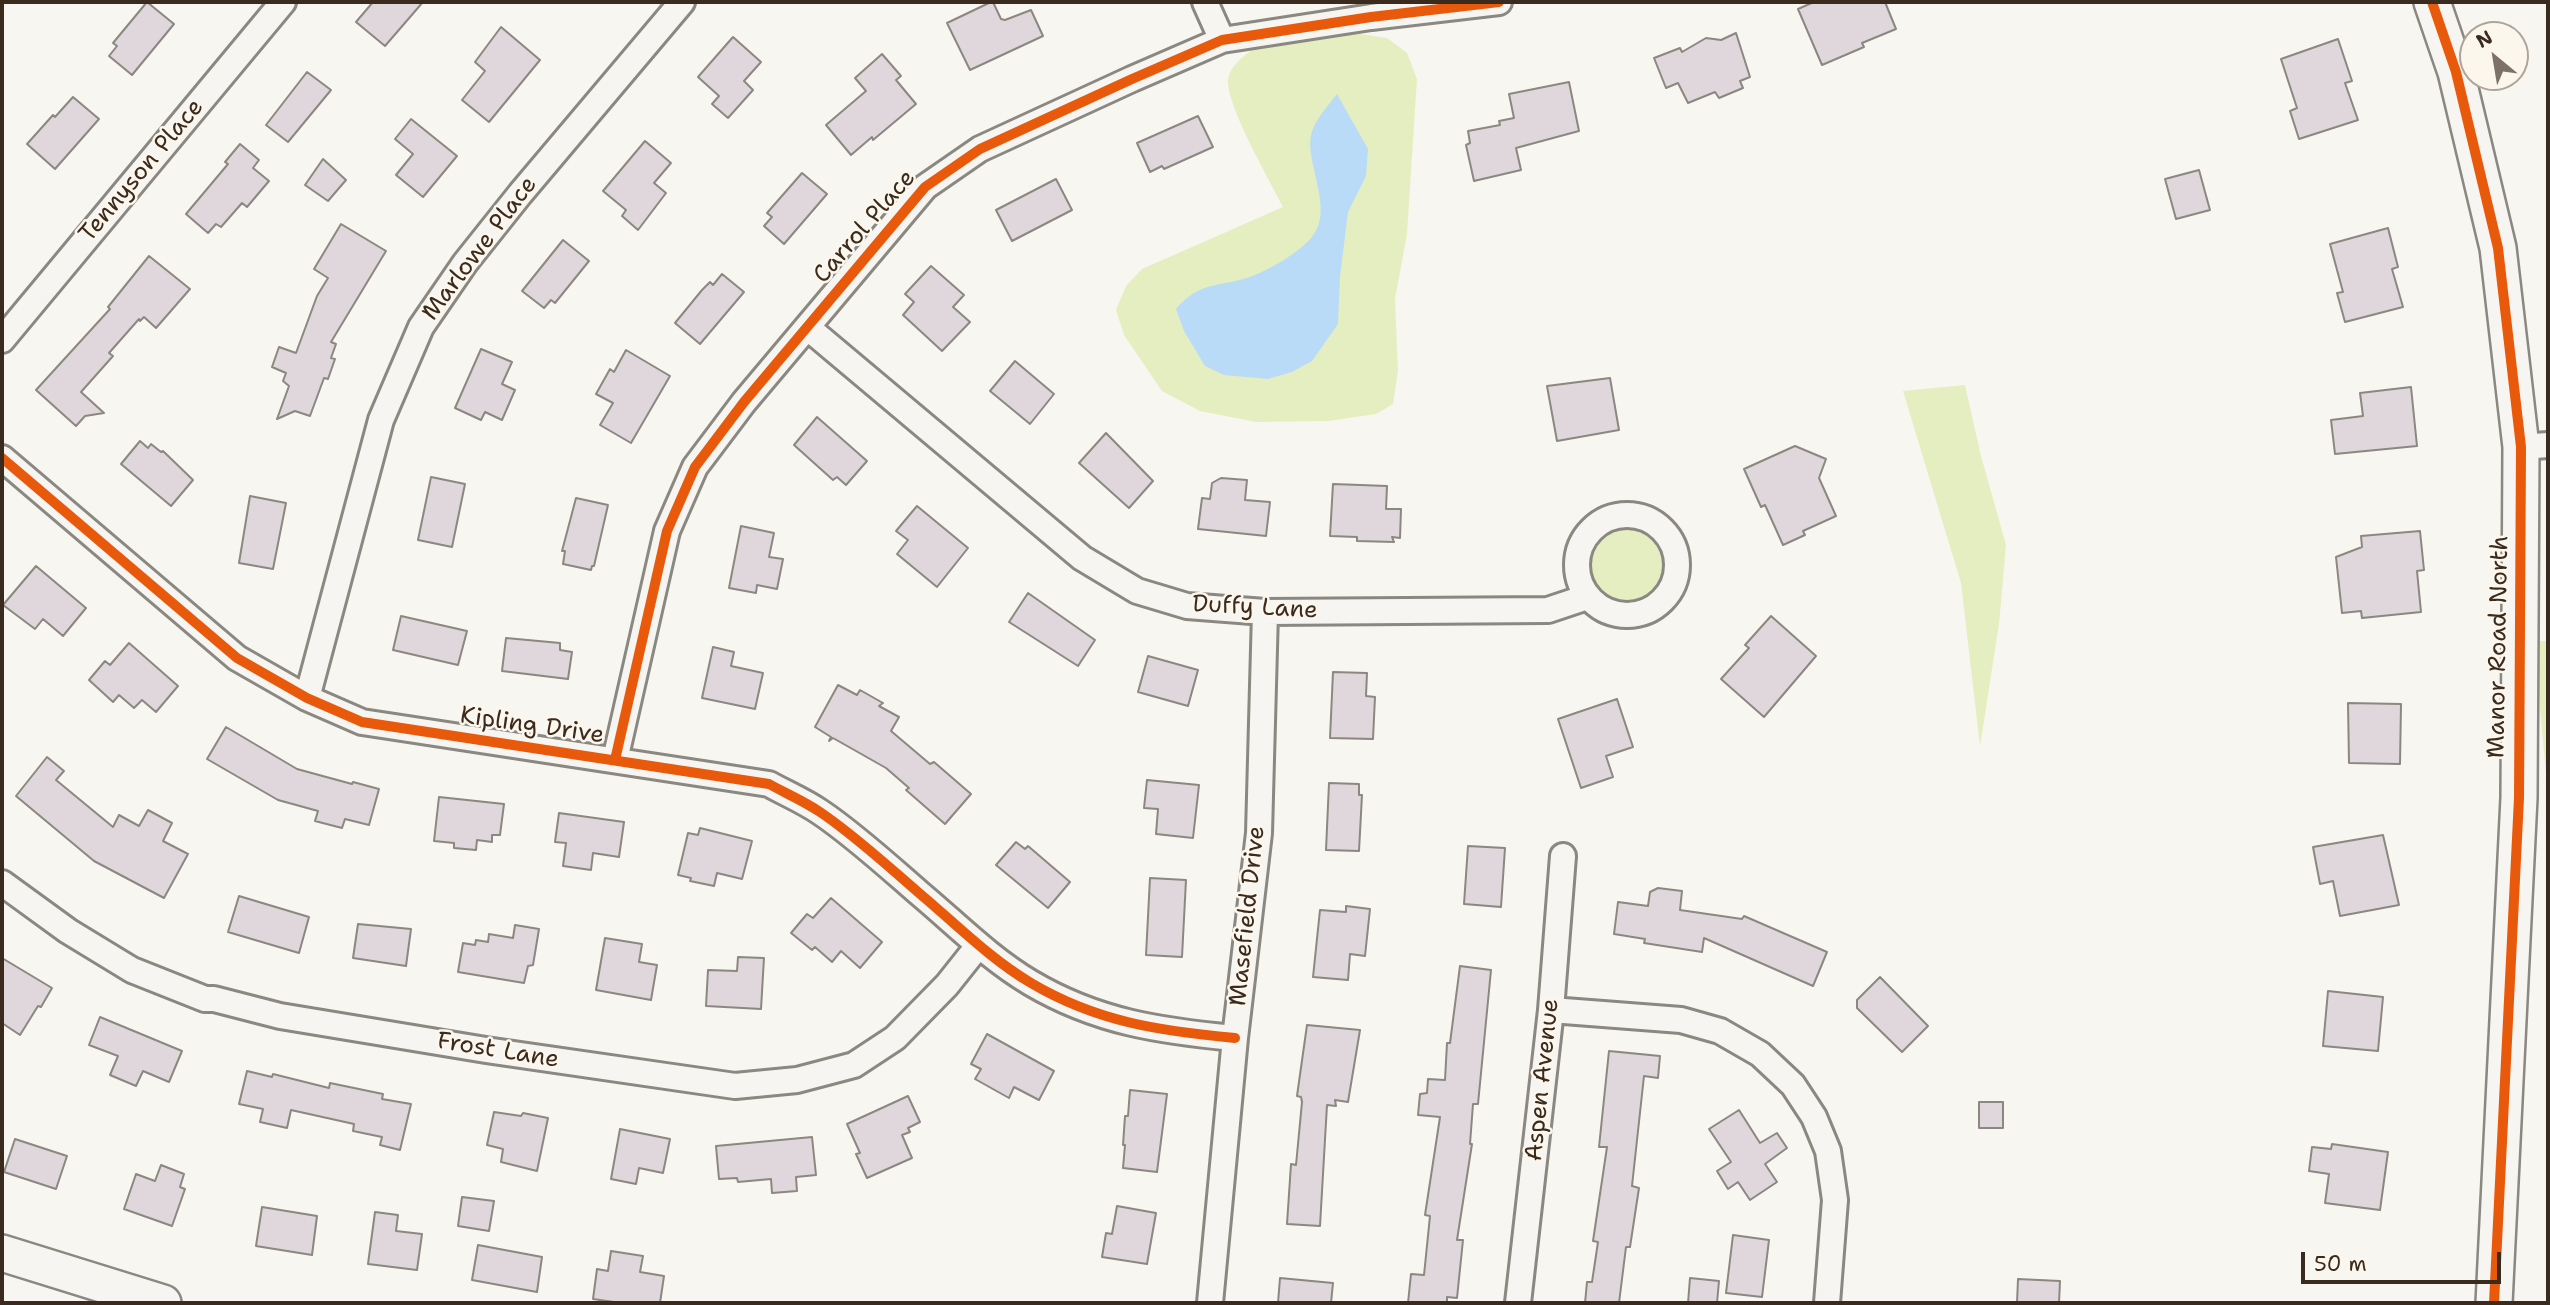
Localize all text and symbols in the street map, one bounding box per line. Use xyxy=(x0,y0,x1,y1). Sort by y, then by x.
north arrow xyxy=(2459,21,2529,91)
text: N xyxy=(2471,25,2497,54)
street label: Tennyson Place xyxy=(74,94,210,248)
street label: Carrol Place xyxy=(808,164,922,290)
street label: Marlowe Place xyxy=(416,171,544,327)
street label: Manor Road North xyxy=(2483,535,2515,759)
street label: Duffy Lane xyxy=(1192,590,1318,626)
street label: Kipling Drive xyxy=(458,702,606,750)
street label: Masefield Drive xyxy=(1224,824,1272,1008)
street label: Aspen Avenue xyxy=(1520,997,1566,1163)
street label: Frost Lane xyxy=(435,1027,561,1075)
scale bar xyxy=(2305,1238,2504,1282)
text: 50 m xyxy=(2314,1250,2367,1278)

